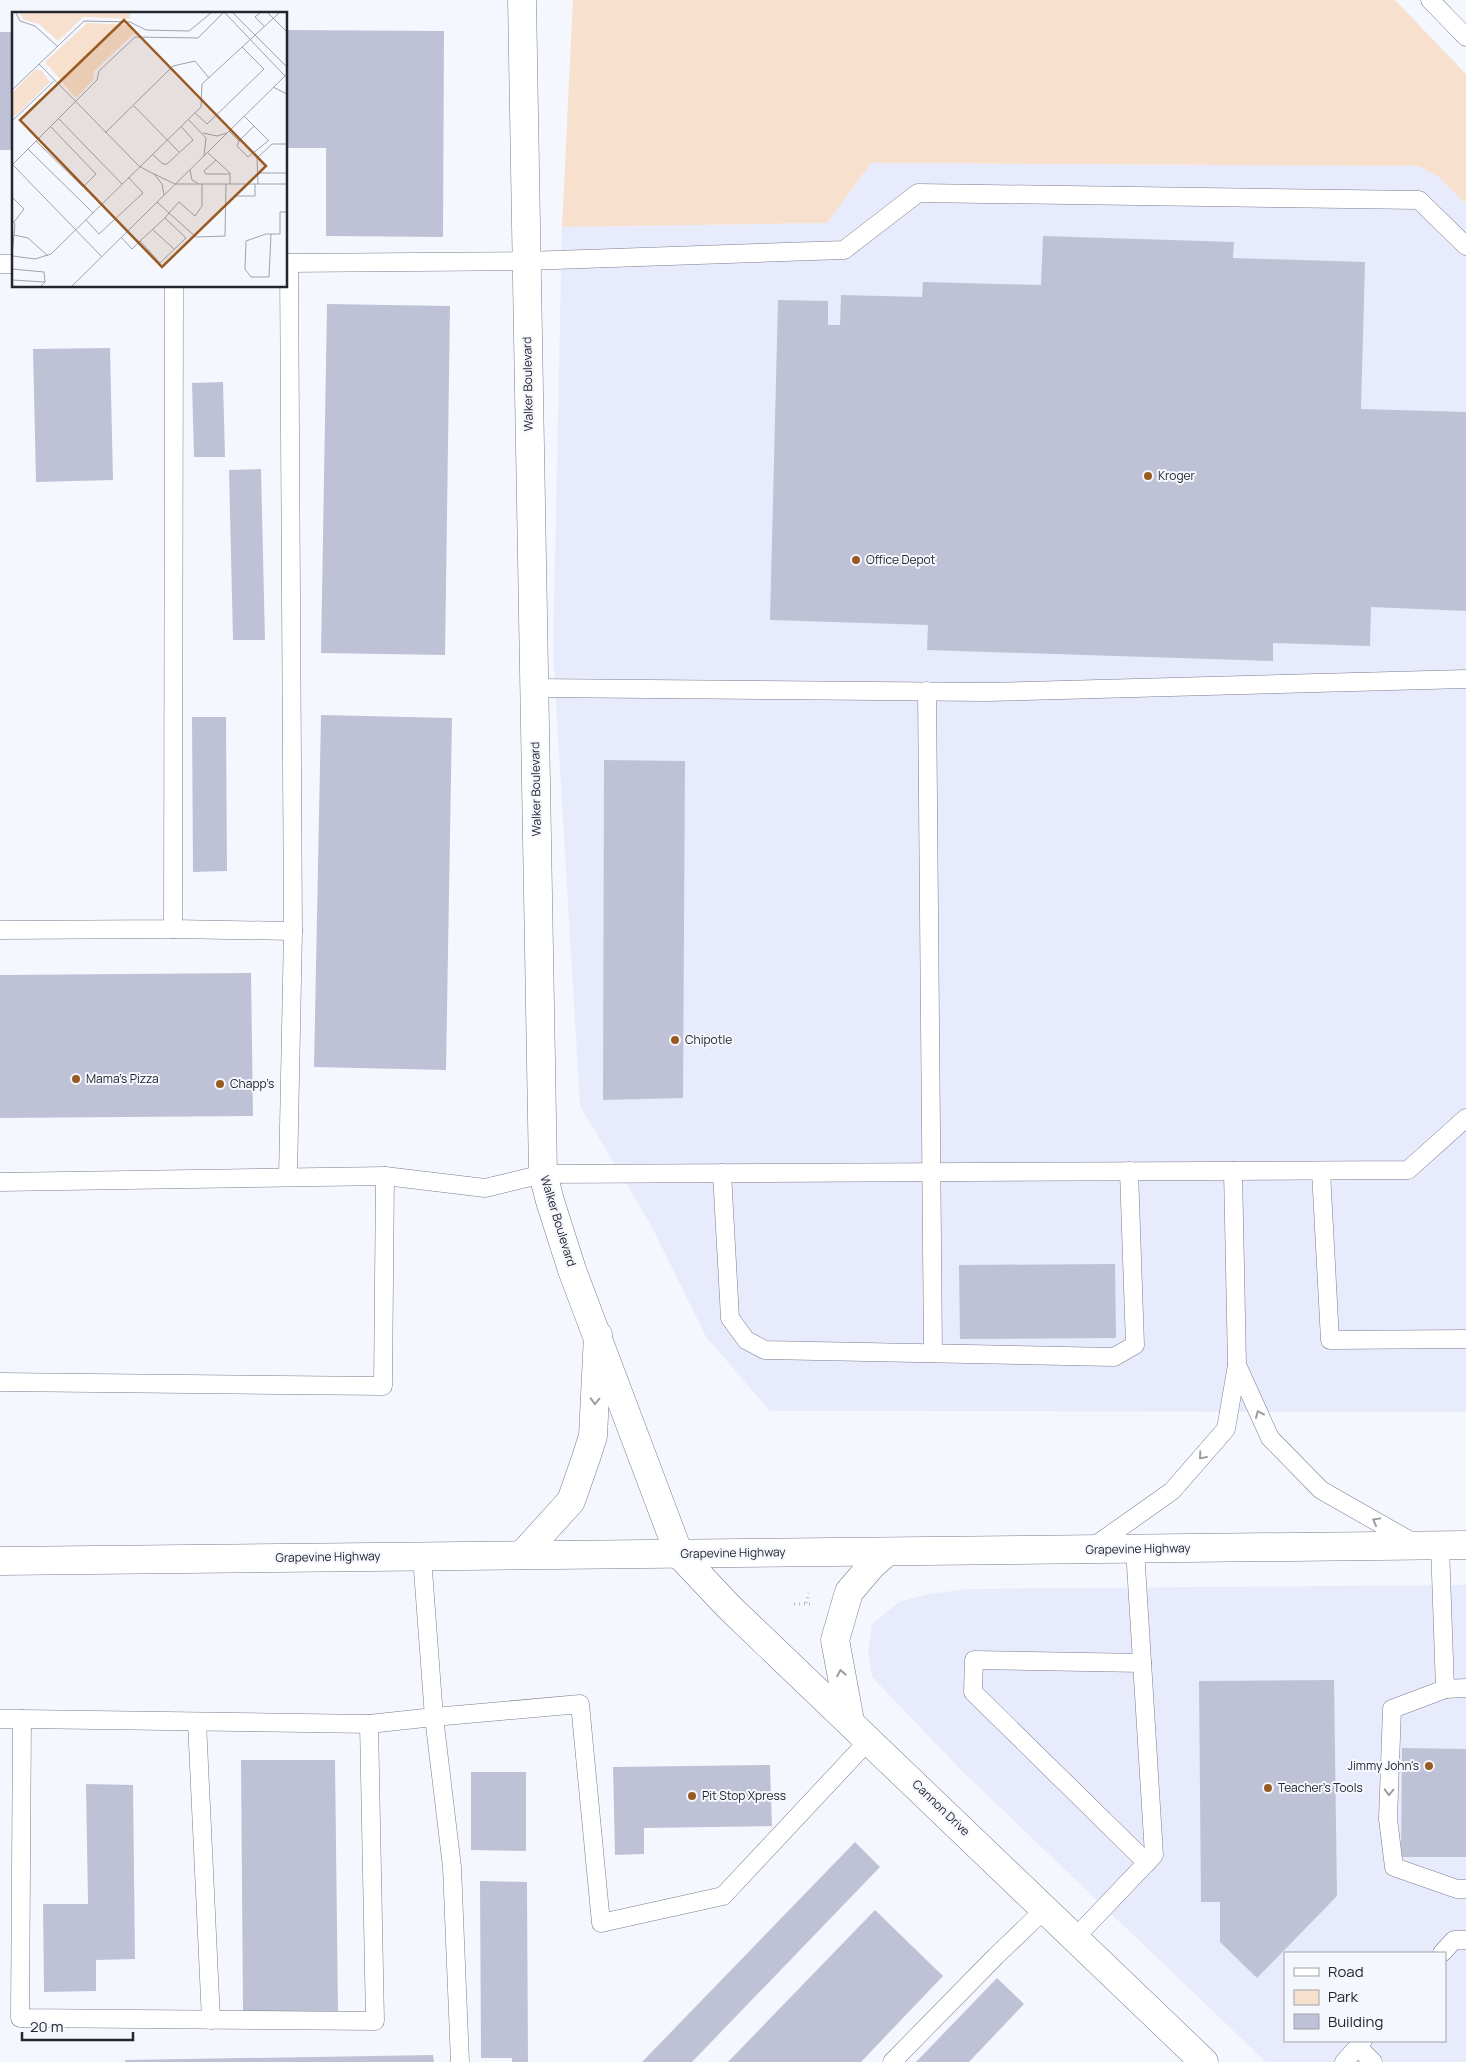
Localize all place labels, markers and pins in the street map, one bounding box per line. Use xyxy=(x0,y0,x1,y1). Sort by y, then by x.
place label: Kroger xyxy=(1158,467,1196,484)
marker: Kroger xyxy=(1142,470,1154,482)
place label: Office Depot xyxy=(866,551,936,568)
marker: Office Depot xyxy=(850,554,862,566)
place label: Chipotle xyxy=(685,1031,732,1048)
marker: Chipotle xyxy=(669,1034,681,1046)
place label: Mama’s Pizza xyxy=(86,1070,159,1087)
marker: Mama’s Pizza xyxy=(70,1073,82,1085)
place label: Chapp’s xyxy=(230,1075,274,1092)
marker: Chapp’s xyxy=(214,1078,226,1090)
place label: Jimmy John's xyxy=(1347,1757,1419,1774)
marker: Jimmy John's xyxy=(1423,1760,1435,1772)
place label: Teacher’s Tools xyxy=(1278,1779,1363,1796)
marker: Teacher’s Tools xyxy=(1262,1782,1274,1794)
place label: Pit Stop Xpress xyxy=(702,1787,786,1804)
marker: Pit Stop Xpress xyxy=(686,1790,698,1802)

